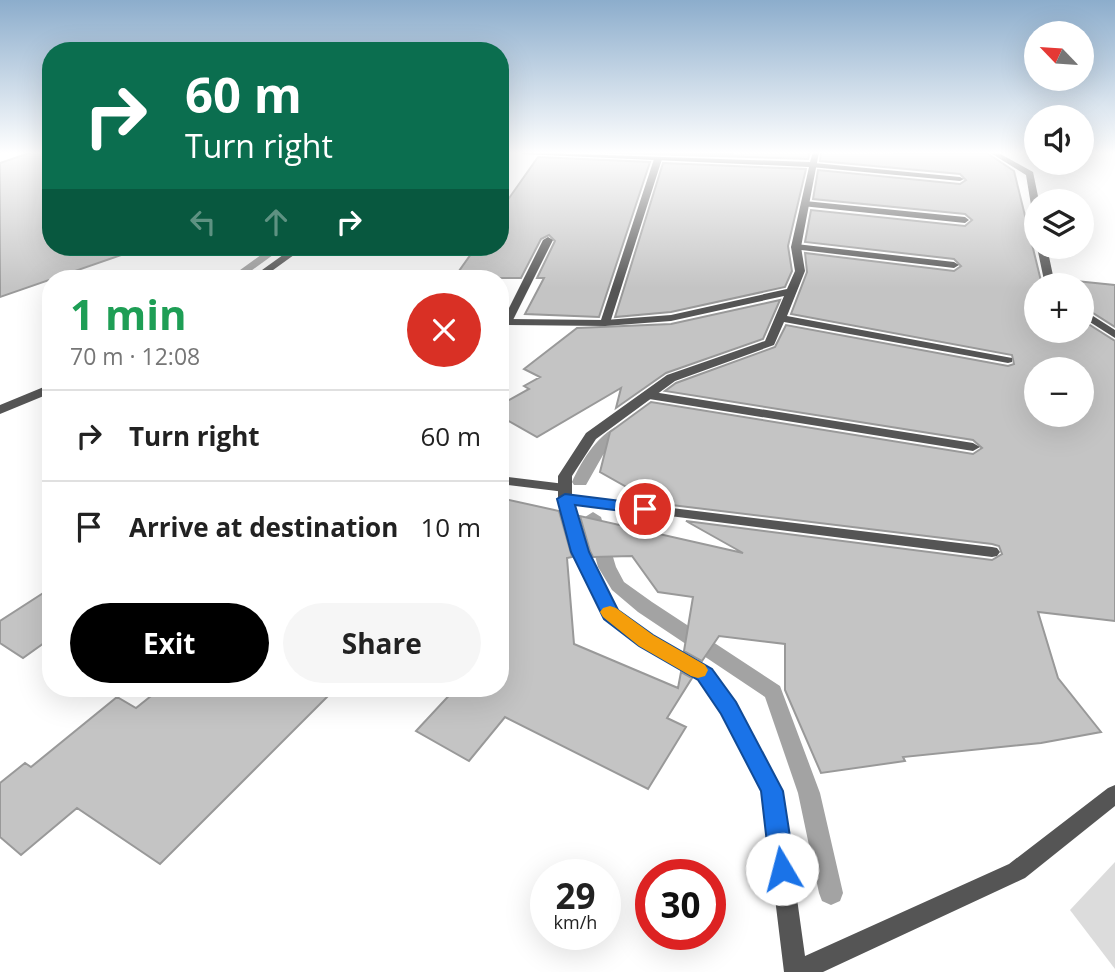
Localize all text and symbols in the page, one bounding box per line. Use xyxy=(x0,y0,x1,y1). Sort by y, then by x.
north arrow xyxy=(1024,21,1094,91)
map controls xyxy=(1024,21,1094,427)
text: 60 m xyxy=(185,61,302,127)
icon: right xyxy=(70,70,161,161)
button: sound xyxy=(1024,105,1094,175)
text: Turn right xyxy=(185,124,333,167)
button: layers xyxy=(1024,189,1094,259)
icon: left xyxy=(184,203,222,241)
icon: ahead xyxy=(257,203,295,241)
icon: right xyxy=(330,203,368,241)
button: + xyxy=(1024,273,1094,343)
text: 1 min xyxy=(70,285,187,342)
button: close xyxy=(407,293,481,367)
text: 70 m · 12:08 xyxy=(70,340,200,372)
button: − xyxy=(1024,357,1094,427)
icon: right xyxy=(70,417,108,455)
text: Turn right xyxy=(129,418,260,454)
text: 60 m xyxy=(420,418,481,454)
pin xyxy=(615,479,675,539)
icon: arrive xyxy=(626,490,664,528)
icon: arrive xyxy=(70,508,108,546)
text: Arrive at destination xyxy=(129,509,398,545)
text: 10 m xyxy=(420,509,481,545)
button: Exit xyxy=(70,603,269,683)
button: Share xyxy=(283,603,481,683)
position arrow xyxy=(745,832,819,906)
speed limit sign: 30 xyxy=(635,859,726,950)
text: 29 xyxy=(555,872,596,919)
text: km/h xyxy=(554,910,597,934)

